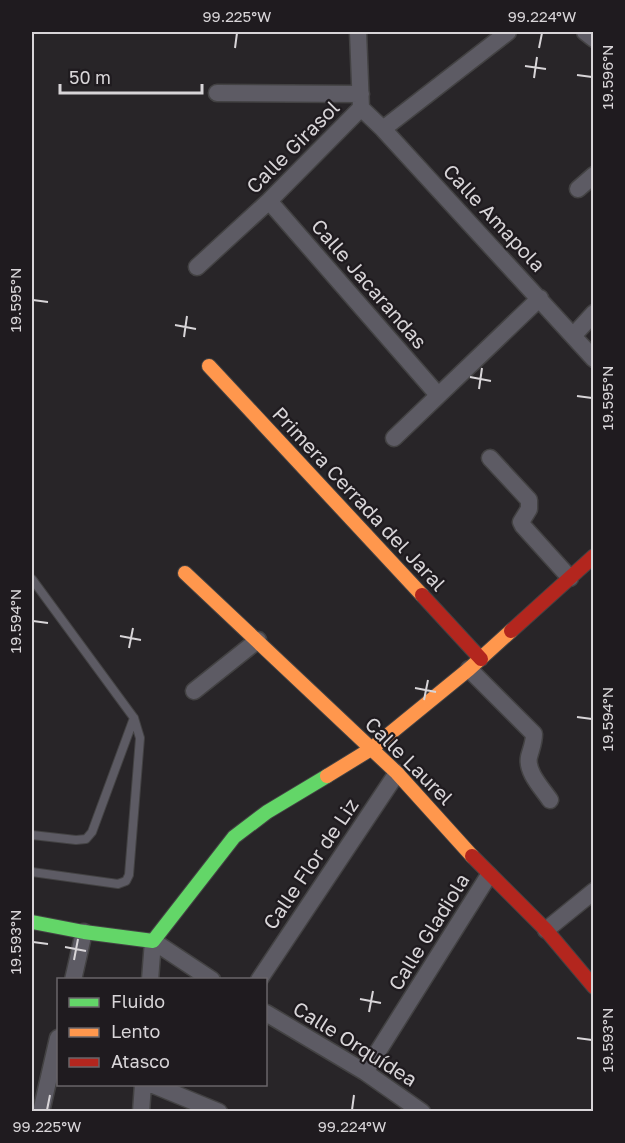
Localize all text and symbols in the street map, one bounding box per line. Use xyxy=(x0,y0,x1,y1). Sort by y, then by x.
text: 99.225°W xyxy=(202,7,272,25)
text: 99.224°W xyxy=(508,7,576,25)
text: 19.596°N xyxy=(598,45,616,109)
scale bar xyxy=(60,57,202,95)
text: 50 m xyxy=(69,66,111,88)
street label: Calle Girasol xyxy=(241,95,344,198)
street label: Calle Amapola xyxy=(439,158,551,276)
street label: Calle Jacarandas xyxy=(307,214,433,353)
text: 19.595°N xyxy=(6,268,24,332)
text: 19.595°N xyxy=(598,366,616,430)
street label: Primera Cerrada del Jaral xyxy=(268,401,451,595)
text: 19.594°N xyxy=(6,589,24,653)
text: 19.594°N xyxy=(598,687,616,751)
street label: Calle Laurel xyxy=(361,711,459,809)
street label: Calle Flor de Liz xyxy=(257,793,363,934)
street label: Calle Gladiola xyxy=(383,869,474,994)
text: 19.593°N xyxy=(6,910,24,974)
legend xyxy=(57,978,267,1086)
text: Fluido xyxy=(111,990,165,1012)
street label: Calle Orquídea xyxy=(289,995,422,1091)
text: 19.593°N xyxy=(598,1008,616,1072)
text: Lento xyxy=(111,1020,160,1042)
text: Atasco xyxy=(111,1050,170,1072)
text: 99.225°W xyxy=(12,1117,82,1135)
text: 99.224°W xyxy=(318,1117,386,1135)

